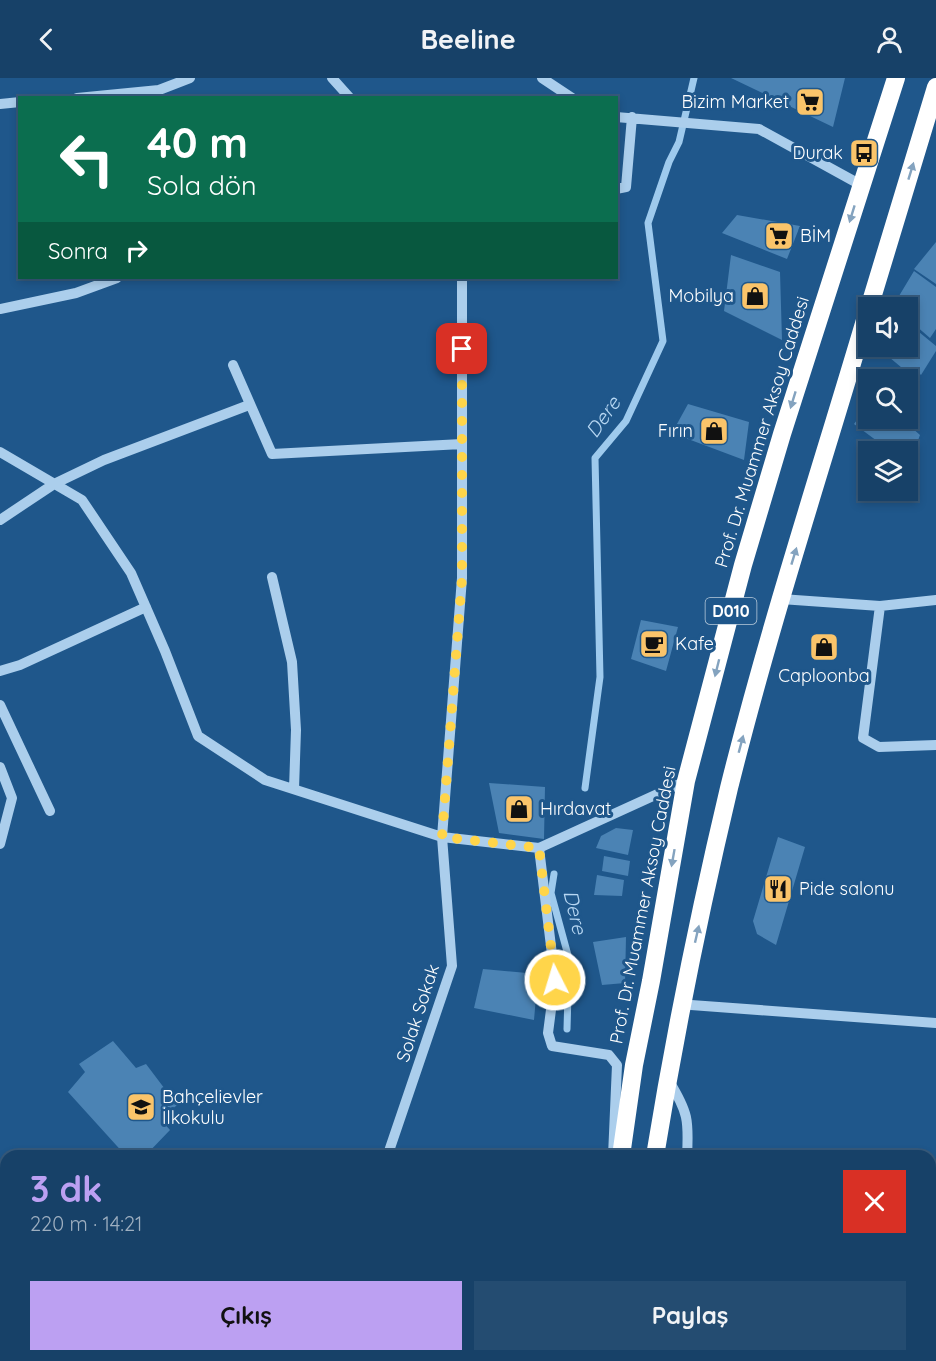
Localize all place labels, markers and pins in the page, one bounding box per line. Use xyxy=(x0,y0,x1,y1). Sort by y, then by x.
supermarket icon: Bizim Market xyxy=(794,86,826,118)
place label: Bizim Market xyxy=(681,90,789,113)
bus stop icon: Durak xyxy=(848,137,880,169)
place label: Durak xyxy=(793,141,843,164)
supermarket icon: BİM xyxy=(763,220,795,252)
place label: BİM xyxy=(800,224,831,247)
shop icon: Mobilya xyxy=(739,280,771,312)
place label: Mobilya xyxy=(668,284,734,307)
pin xyxy=(436,323,487,374)
shop icon: Fırın xyxy=(698,415,730,447)
place label: Fırın xyxy=(658,419,693,442)
cafe icon: Kafe xyxy=(638,628,670,660)
shop icon: Caploonba xyxy=(808,631,840,663)
place label: Kafe xyxy=(675,632,714,655)
place label: Caploonba xyxy=(778,664,870,687)
shop icon: Hırdavat xyxy=(503,793,535,825)
place label: Hırdavat xyxy=(540,797,611,820)
restaurant icon: Pide salonu xyxy=(762,873,794,905)
place label: Pide salonu xyxy=(799,877,895,900)
place label: Bahçelievler İlkokulu xyxy=(162,1085,263,1129)
school or university icon: Bahçelievler İlkokulu xyxy=(125,1091,157,1123)

